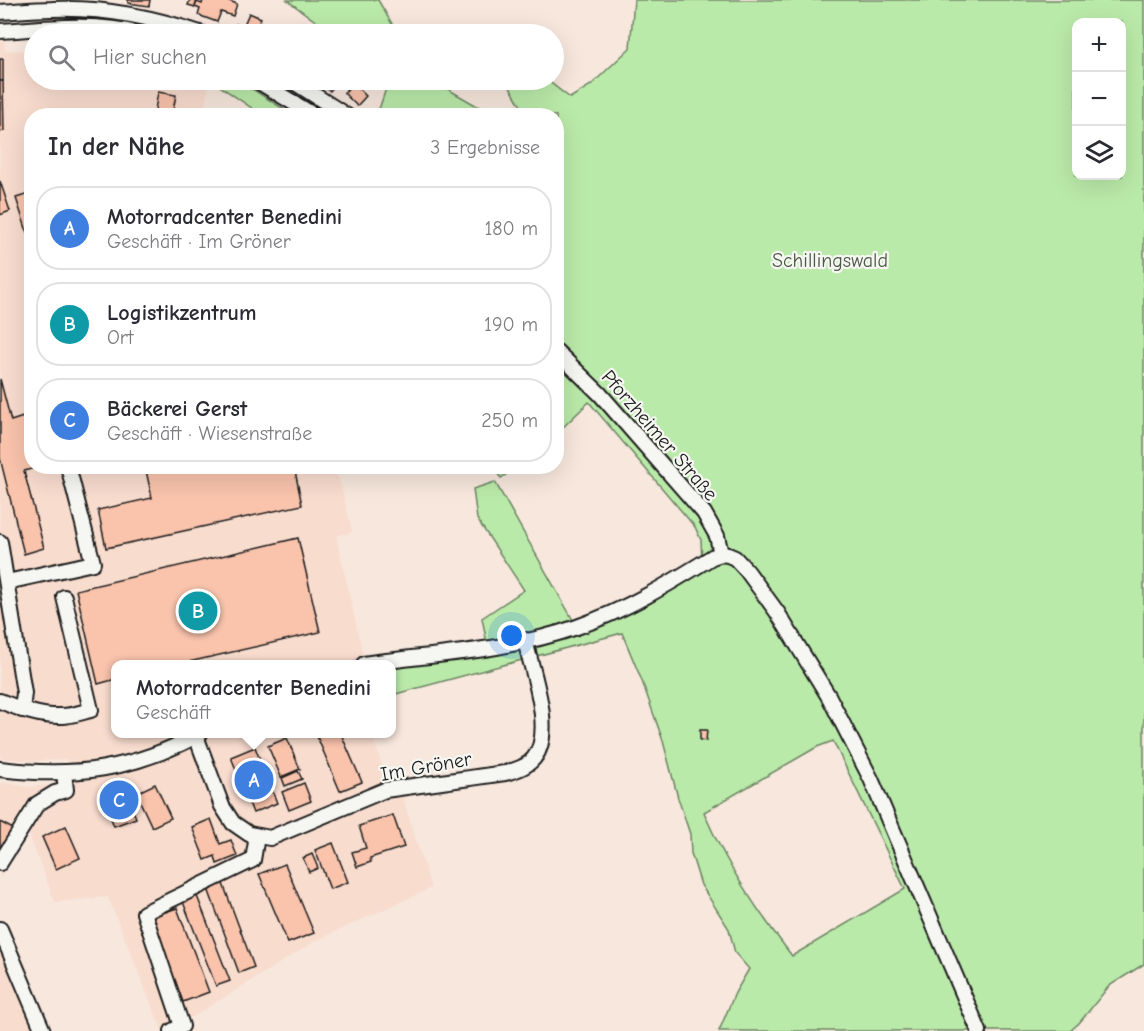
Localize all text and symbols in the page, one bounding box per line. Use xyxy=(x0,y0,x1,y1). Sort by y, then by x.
map controls xyxy=(1072,18,1126,180)
button: + xyxy=(1072,18,1126,72)
search box xyxy=(24,24,564,90)
icon: search xyxy=(45,41,78,74)
text: Hier suchen xyxy=(93,44,207,70)
button: − xyxy=(1072,72,1126,126)
button: layers xyxy=(1072,126,1126,180)
text: In der Nähe xyxy=(48,132,185,162)
text: 3 Ergebnisse xyxy=(430,136,540,159)
text: Motorradcenter Benedini xyxy=(107,204,342,230)
text: A xyxy=(64,217,75,240)
text: 180 m xyxy=(484,217,538,240)
text: Geschäft · Im Gröner xyxy=(107,230,291,253)
park label: Schillingswald xyxy=(772,249,888,272)
text: Logistikzentrum xyxy=(107,300,256,326)
text: B xyxy=(63,313,76,336)
text: 190 m xyxy=(484,313,538,336)
text: Ort xyxy=(107,326,134,349)
street label: Pforzheimer Straße xyxy=(597,365,723,505)
text: Bäckerei Gerst xyxy=(107,396,247,422)
text: C xyxy=(63,409,76,432)
text: 250 m xyxy=(481,409,538,432)
text: Geschäft · Wiesenstraße xyxy=(107,422,312,445)
pin: B xyxy=(178,588,218,634)
your location xyxy=(497,621,526,650)
popup xyxy=(111,660,396,738)
text: Motorradcenter Benedini xyxy=(136,675,371,701)
text: Geschäft xyxy=(136,701,210,724)
street label: Im Gröner xyxy=(379,747,474,786)
pin: A xyxy=(234,758,274,802)
pin: C xyxy=(100,778,138,822)

